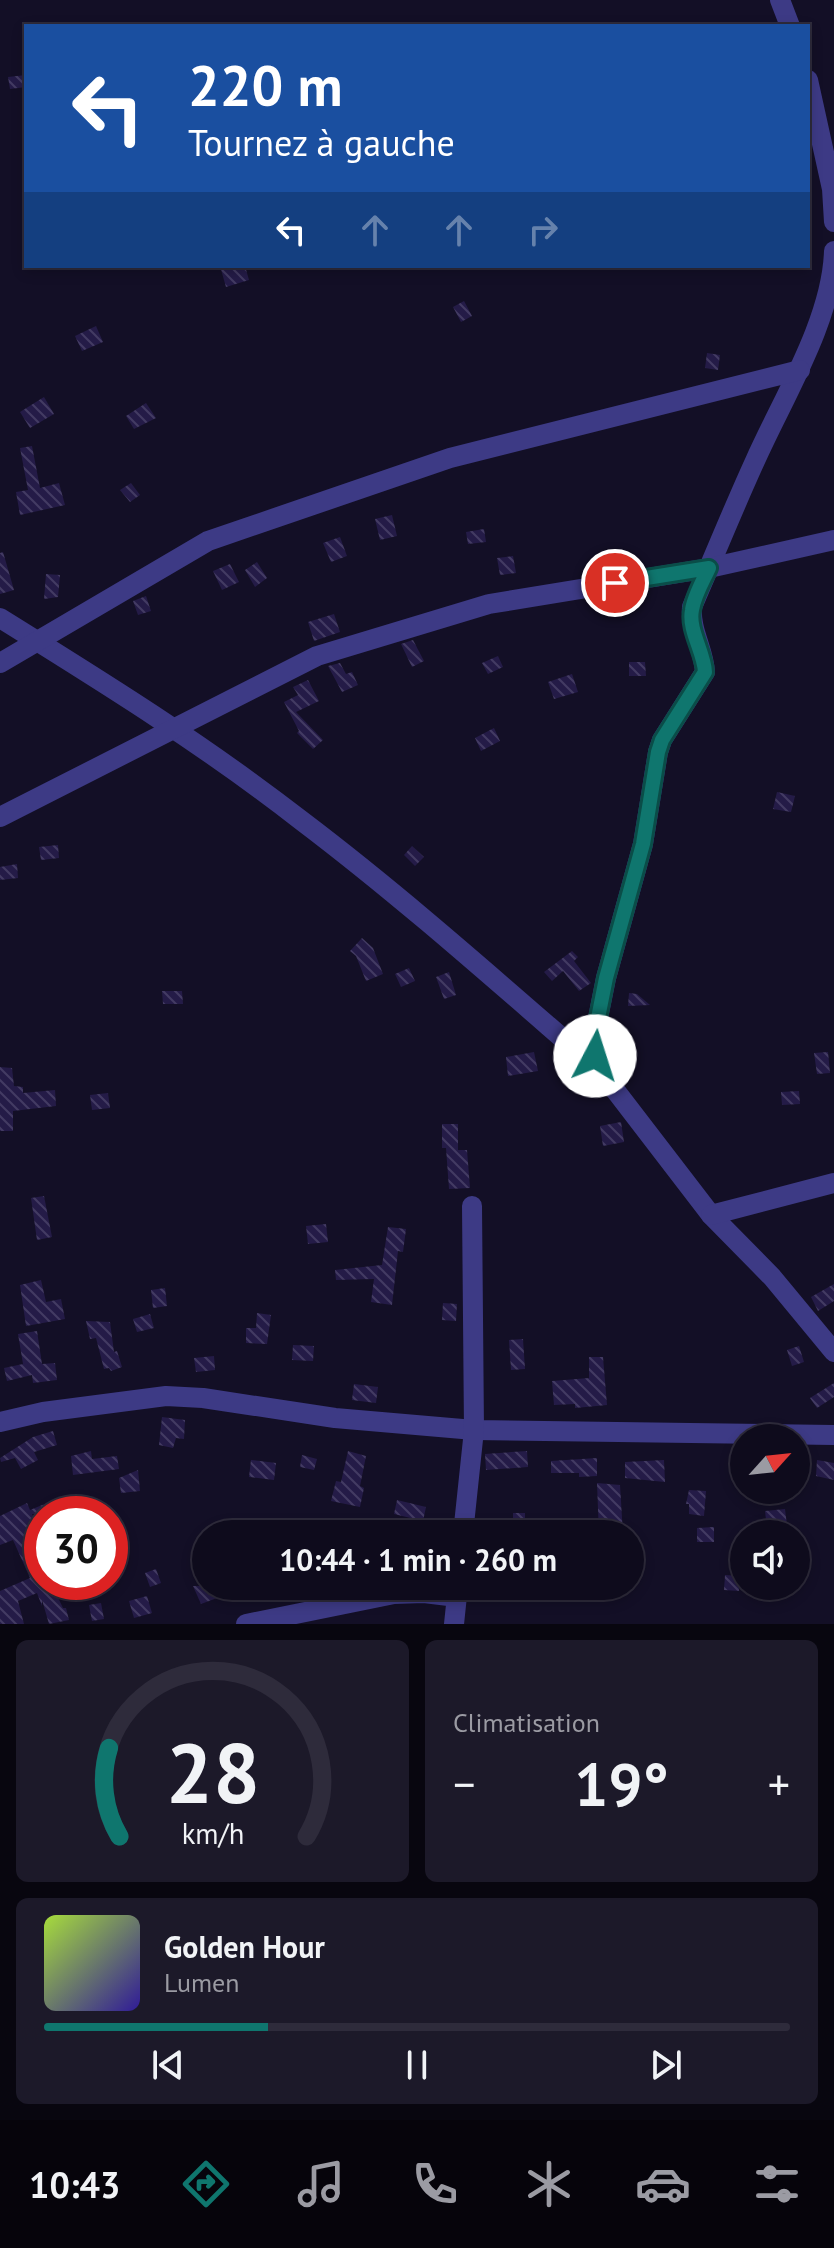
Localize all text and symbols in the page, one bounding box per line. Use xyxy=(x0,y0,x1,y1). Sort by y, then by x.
text: 220 m xyxy=(188,49,343,121)
icon: left xyxy=(56,56,160,160)
text: Tournez à gauche xyxy=(188,119,455,166)
icon: left xyxy=(269,208,313,252)
icon: ahead xyxy=(353,208,397,252)
icon: ahead xyxy=(437,208,481,252)
icon: right xyxy=(521,208,565,252)
pin xyxy=(581,549,649,617)
icon: arrive xyxy=(593,561,637,605)
position arrow xyxy=(553,1014,637,1098)
north arrow xyxy=(730,1424,810,1504)
map controls xyxy=(730,1424,810,1600)
speed limit sign: 30 xyxy=(24,1496,128,1600)
button: sound xyxy=(730,1520,810,1600)
text: 10:44 · 1 min · 260 m xyxy=(279,1540,557,1579)
text: Climatisation xyxy=(453,1706,600,1739)
text: 28 xyxy=(165,1718,260,1826)
text: 19° xyxy=(574,1745,669,1823)
text: − xyxy=(453,1755,475,1812)
text: + xyxy=(768,1755,790,1812)
text: km/h xyxy=(181,1815,244,1852)
text: Golden Hour xyxy=(164,1927,325,1966)
text: Lumen xyxy=(164,1966,239,1999)
icon: previous xyxy=(146,2043,190,2087)
icon: pause xyxy=(395,2043,439,2087)
icon: next xyxy=(644,2043,688,2087)
icon: directions xyxy=(178,2156,234,2212)
icon: music xyxy=(293,2156,349,2212)
icon: phone xyxy=(407,2156,463,2212)
icon: climate xyxy=(521,2156,577,2212)
icon: car xyxy=(635,2156,691,2212)
icon: filters xyxy=(749,2156,805,2212)
text: 10:43 xyxy=(29,2161,120,2208)

